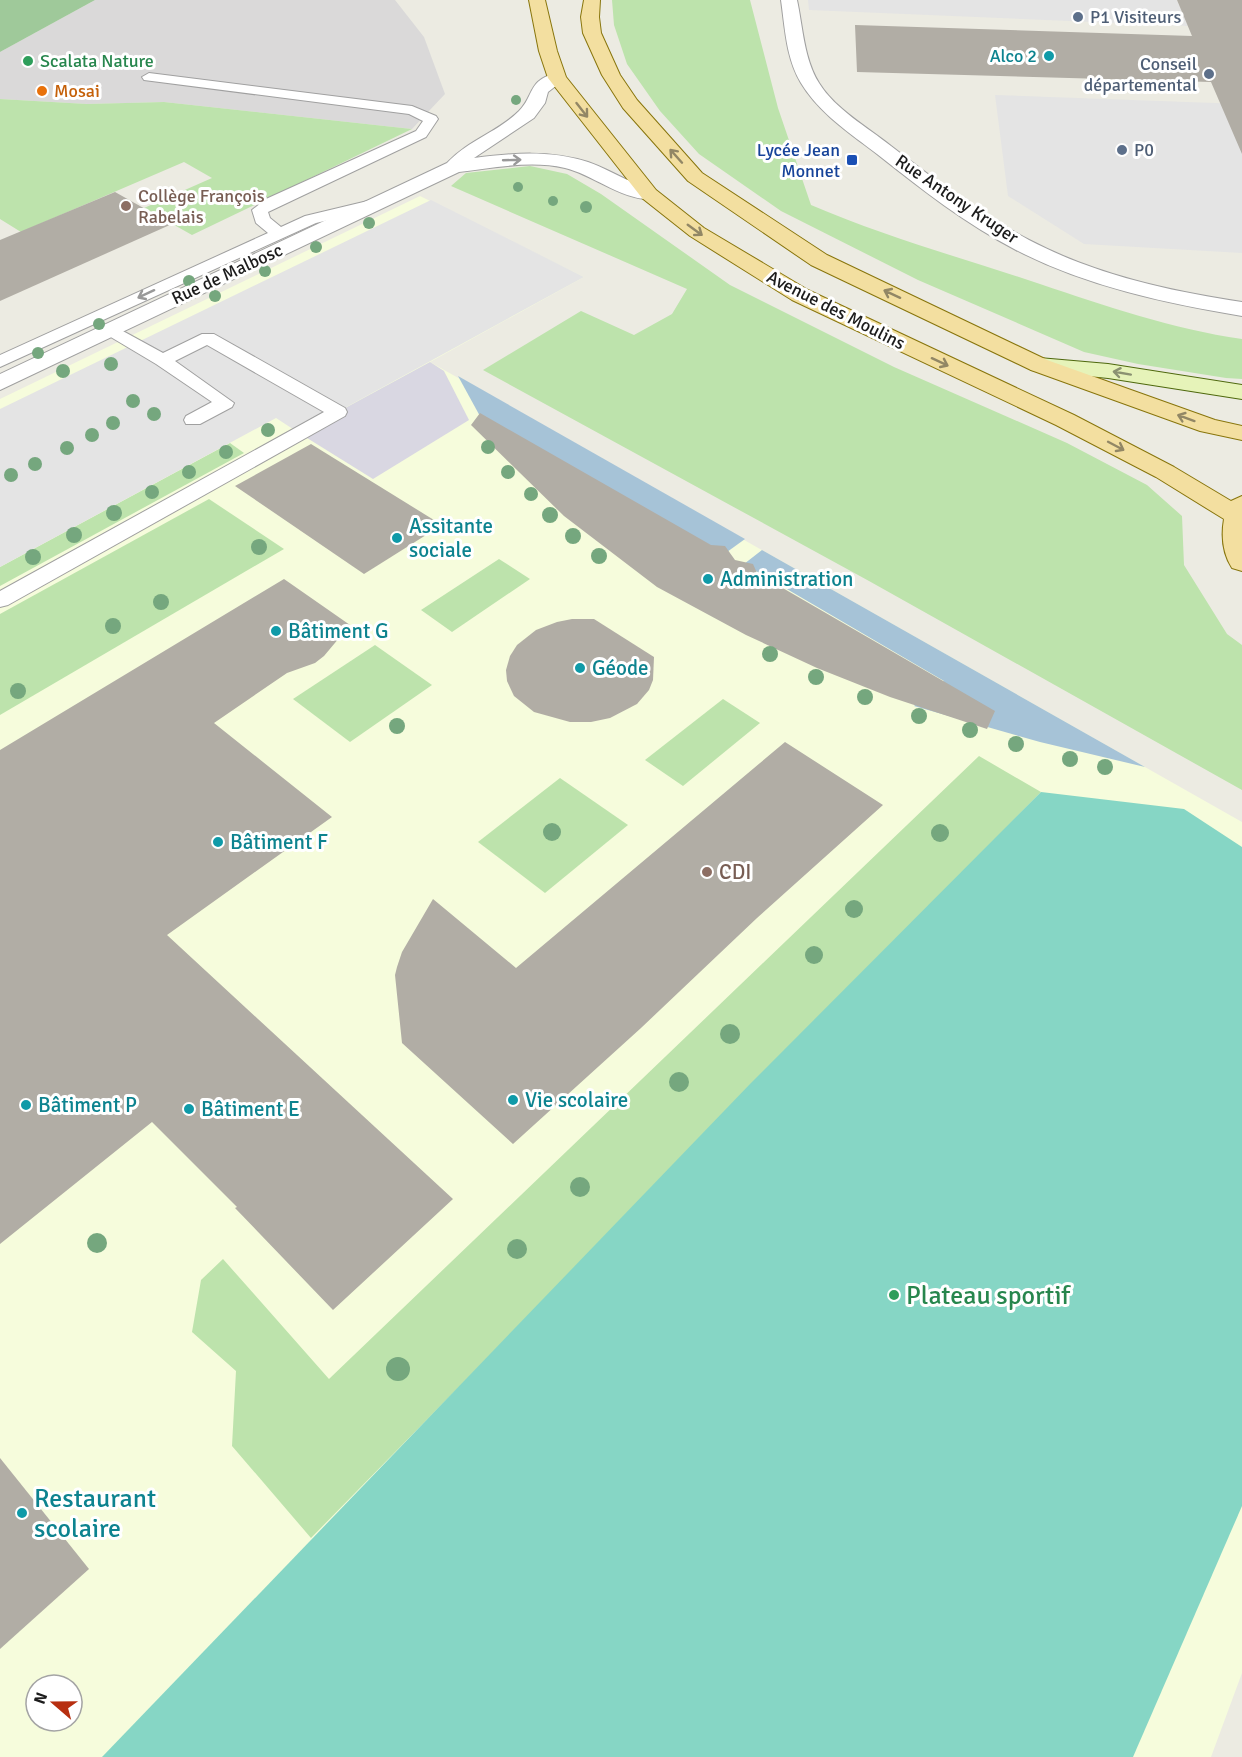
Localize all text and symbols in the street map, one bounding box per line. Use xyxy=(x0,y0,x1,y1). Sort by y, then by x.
place label: P1 Visiteurs xyxy=(1090,6,1181,28)
marker: P1 Visiteurs xyxy=(1071,10,1085,24)
place label: Alco 2 xyxy=(990,45,1037,67)
marker: Alco 2 xyxy=(1042,49,1056,63)
place label: Scalata Nature xyxy=(40,50,154,72)
place label: Conseil départemental xyxy=(1084,53,1197,96)
marker: Scalata Nature xyxy=(21,54,35,68)
marker: Conseil départemental xyxy=(1202,67,1216,81)
place label: Mosai xyxy=(54,80,100,102)
marker: Mosai xyxy=(35,84,49,98)
one-way arrow xyxy=(576,102,589,118)
place label: Lycée Jean Monnet xyxy=(757,139,840,182)
place label: P0 xyxy=(1134,139,1154,161)
marker: P0 xyxy=(1115,143,1129,157)
one-way arrow xyxy=(669,149,683,164)
street label: Rue Antony Kruger xyxy=(891,150,1023,249)
marker: Lycée Jean Monnet xyxy=(845,153,859,167)
one-way arrow xyxy=(502,154,522,166)
place label: Collège François Rabelais xyxy=(138,185,265,228)
marker: Collège François Rabelais xyxy=(119,199,133,213)
one-way arrow xyxy=(686,224,702,236)
street label: Rue de Malbosc xyxy=(168,239,286,309)
street label: Avenue des Moulins xyxy=(763,266,909,354)
one-way arrow xyxy=(883,288,901,300)
one-way arrow xyxy=(138,289,156,301)
one-way arrow xyxy=(931,356,949,368)
one-way arrow xyxy=(1113,368,1132,379)
one-way arrow xyxy=(1177,411,1196,422)
one-way arrow xyxy=(1107,441,1125,453)
place label: Assitante sociale xyxy=(409,513,493,563)
marker: Assitante sociale xyxy=(390,531,404,545)
place label: Administration xyxy=(720,566,854,592)
marker: Administration xyxy=(701,572,715,586)
place label: Bâtiment G xyxy=(288,618,389,644)
marker: Bâtiment G xyxy=(269,624,283,638)
place label: Géode xyxy=(592,655,649,681)
marker: Géode xyxy=(573,661,587,675)
place label: Bâtiment F xyxy=(230,829,328,855)
marker: Bâtiment F xyxy=(211,835,225,849)
place label: CDI xyxy=(719,859,751,885)
marker: CDI xyxy=(700,865,714,879)
place label: Vie scolaire xyxy=(525,1087,628,1113)
place label: Bâtiment P xyxy=(38,1092,137,1118)
marker: Vie scolaire xyxy=(506,1093,520,1107)
place label: Bâtiment E xyxy=(201,1096,300,1122)
marker: Bâtiment P xyxy=(19,1098,33,1112)
marker: Bâtiment E xyxy=(182,1102,196,1116)
place label: Plateau sportif xyxy=(906,1280,1071,1312)
marker: Plateau sportif xyxy=(887,1288,901,1302)
place label: Restaurant scolaire xyxy=(34,1483,156,1545)
marker: Restaurant scolaire xyxy=(15,1506,29,1520)
north arrow xyxy=(24,1673,84,1733)
text: N xyxy=(30,1690,52,1707)

